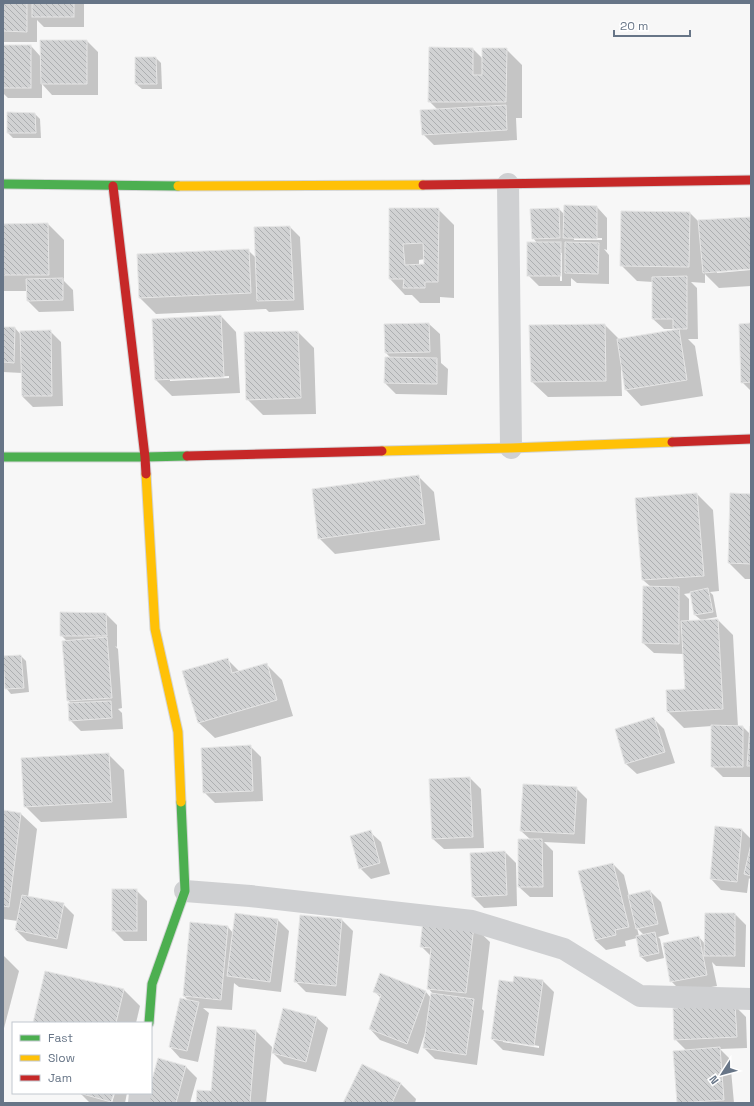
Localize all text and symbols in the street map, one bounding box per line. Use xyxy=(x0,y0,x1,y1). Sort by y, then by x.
scale bar xyxy=(614,12,690,38)
text: 20 m xyxy=(620,18,648,34)
legend xyxy=(12,1022,152,1094)
text: Fast xyxy=(48,1030,73,1046)
text: Slow xyxy=(48,1050,75,1066)
north arrow xyxy=(702,1054,742,1094)
text: Jam xyxy=(48,1070,72,1086)
text: N xyxy=(706,1073,722,1087)

